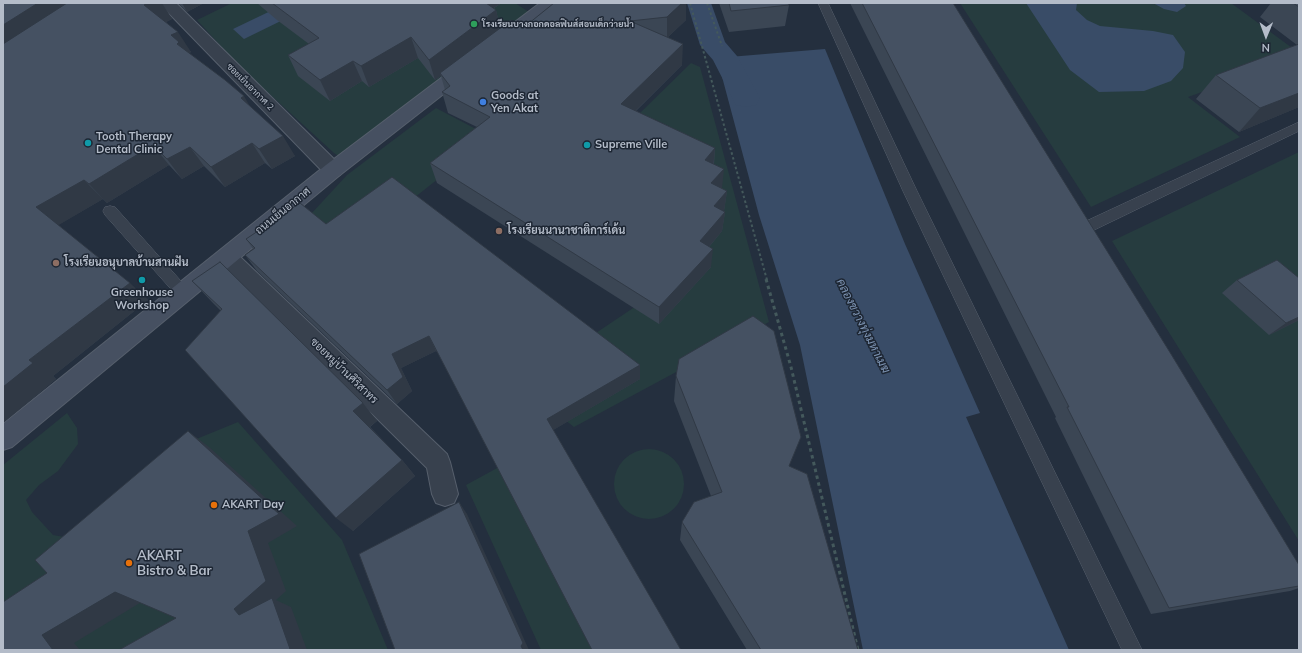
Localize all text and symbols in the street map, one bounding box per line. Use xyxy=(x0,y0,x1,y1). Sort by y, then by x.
north arrow xyxy=(1246,16,1286,56)
marker: โรงเรียนบางกอกดอลฟินส์สอนเด็กว่ายน้ำ xyxy=(469,19,479,29)
place label: โรงเรียนบางกอกดอลฟินส์สอนเด็กว่ายน้ำ xyxy=(482,19,634,29)
text: N xyxy=(1262,41,1270,55)
street label: ซอยเย็นอากาศ 2 xyxy=(224,61,276,113)
place label: Goods at Yen Akat xyxy=(491,89,538,115)
marker: Goods at Yen Akat xyxy=(478,97,488,107)
place label: Tooth Therapy Dental Clinic xyxy=(96,130,172,156)
marker: Tooth Therapy Dental Clinic xyxy=(83,138,93,148)
place label: Supreme Ville xyxy=(595,138,667,152)
marker: Supreme Ville xyxy=(582,140,592,150)
street label: ถนนเย็นอากาศ xyxy=(253,185,313,237)
place label: โรงเรียนนานาชาติการ์เด้น xyxy=(507,224,625,238)
marker: โรงเรียนนานาชาติการ์เด้น xyxy=(494,226,504,236)
place label: โรงเรียนอนุบาลบ้านสานฝัน xyxy=(64,256,189,270)
marker: โรงเรียนอนุบาลบ้านสานฝัน xyxy=(51,258,61,268)
marker: Greenhouse Workshop xyxy=(137,275,147,285)
water label: คลองขวางทุ่งมหาเมฆ xyxy=(833,276,893,376)
place label: Greenhouse Workshop xyxy=(111,286,173,312)
street label: ซอยหมู่บ้านศิริสาทร xyxy=(307,335,381,407)
place label: AKART Day xyxy=(222,498,284,512)
marker: AKART Day xyxy=(209,500,219,510)
place label: AKART Bistro & Bar xyxy=(137,548,212,579)
marker: AKART Bistro & Bar xyxy=(124,558,134,568)

